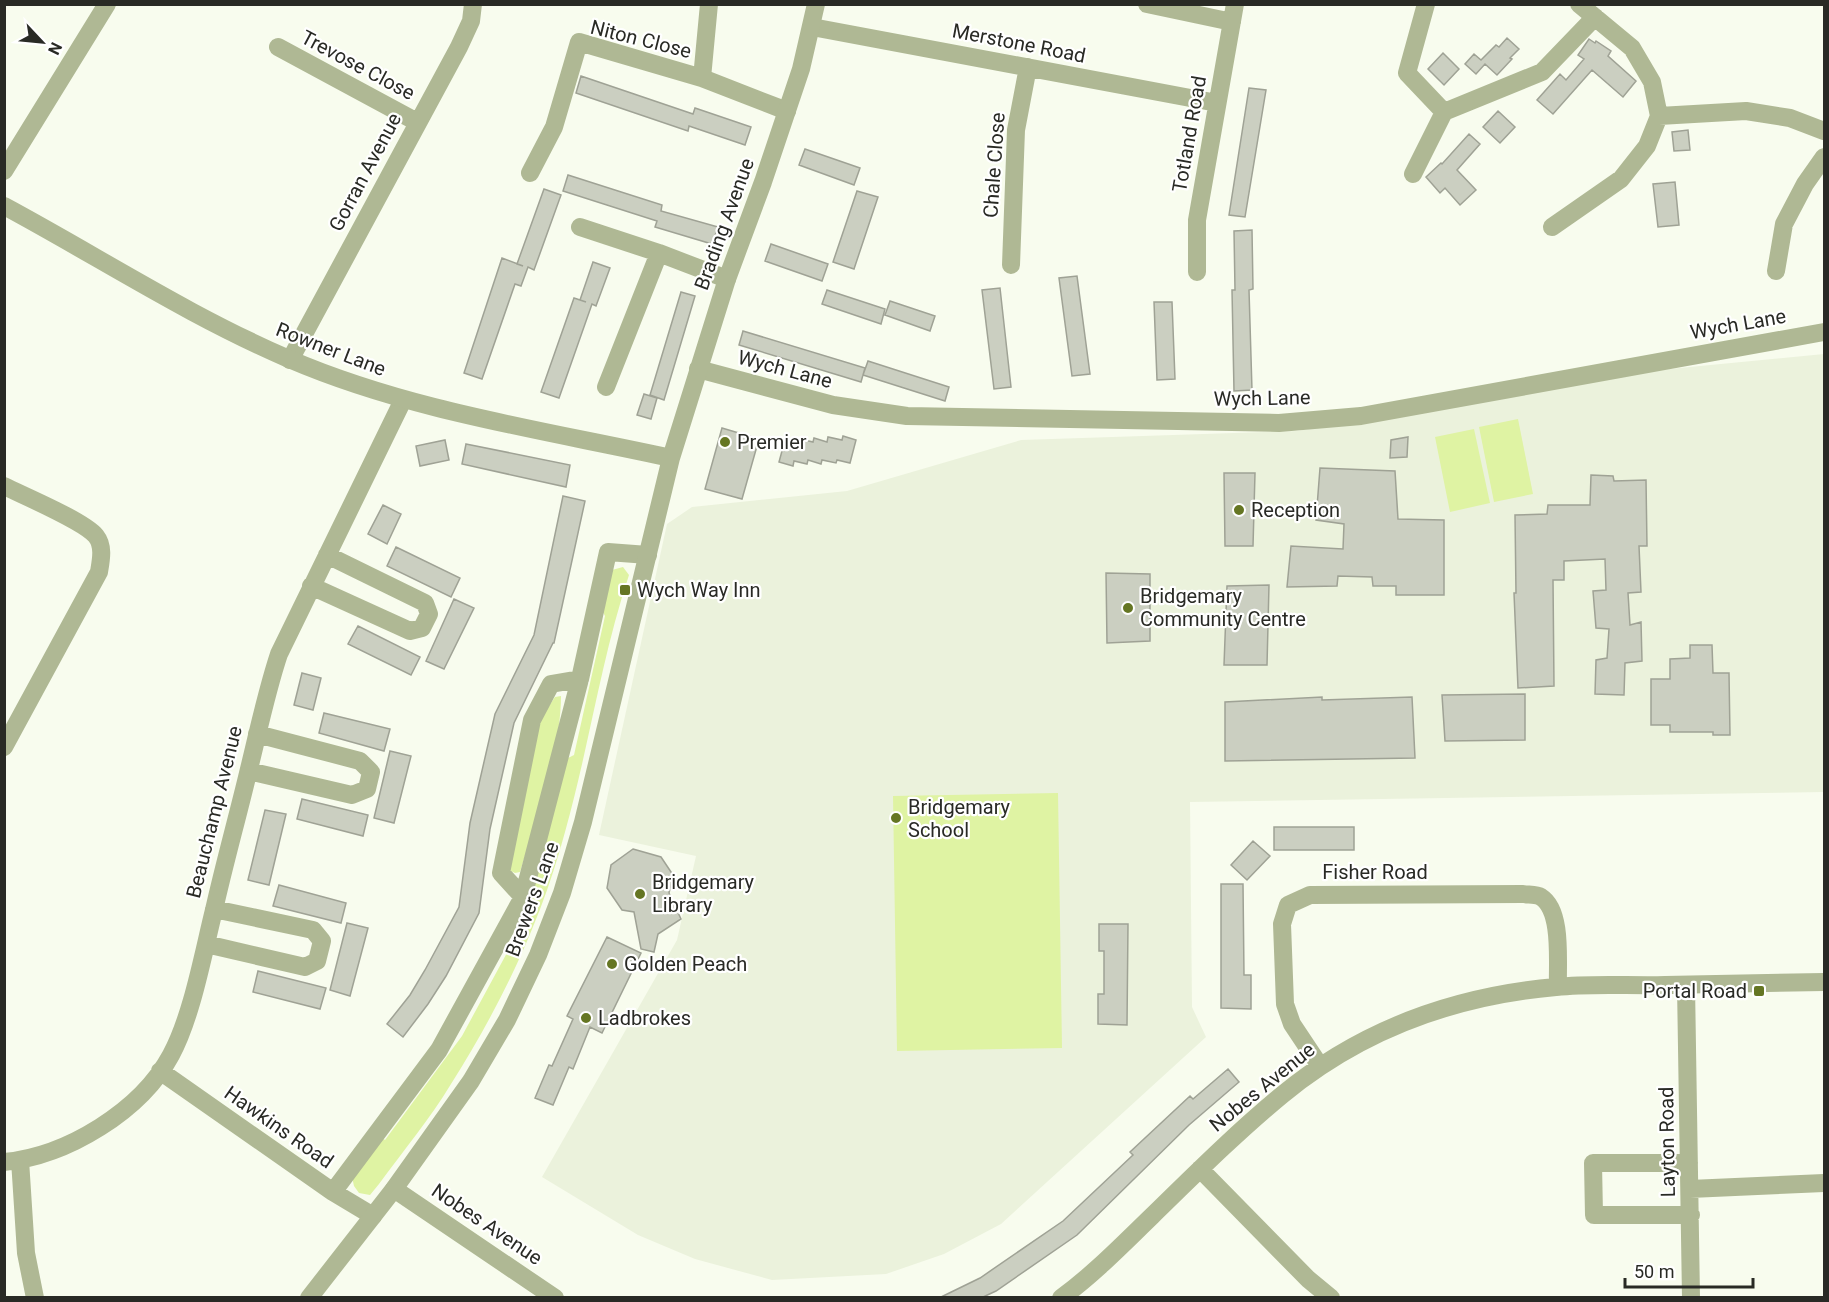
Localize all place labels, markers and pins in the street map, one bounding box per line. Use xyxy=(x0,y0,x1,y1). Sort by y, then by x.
place label: Premier xyxy=(737,430,807,454)
marker: Premier xyxy=(718,435,732,449)
place label: Reception xyxy=(1251,498,1340,522)
marker: Reception xyxy=(1232,503,1246,517)
place label: Wych Way Inn xyxy=(637,578,761,602)
marker: Wych Way Inn xyxy=(618,583,632,597)
place label: Bridgemary Community Centre xyxy=(1140,584,1306,631)
marker: Bridgemary Community Centre xyxy=(1121,601,1135,615)
place label: Bridgemary School xyxy=(908,795,1011,842)
marker: Bridgemary School xyxy=(889,811,903,825)
place label: Bridgemary Library xyxy=(652,870,755,917)
marker: Bridgemary Library xyxy=(633,887,647,901)
place label: Golden Peach xyxy=(624,952,747,976)
marker: Golden Peach xyxy=(605,957,619,971)
place label: Portal Road xyxy=(1643,979,1747,1003)
marker: Portal Road xyxy=(1752,984,1766,998)
place label: Ladbrokes xyxy=(598,1006,691,1030)
marker: Ladbrokes xyxy=(579,1011,593,1025)

